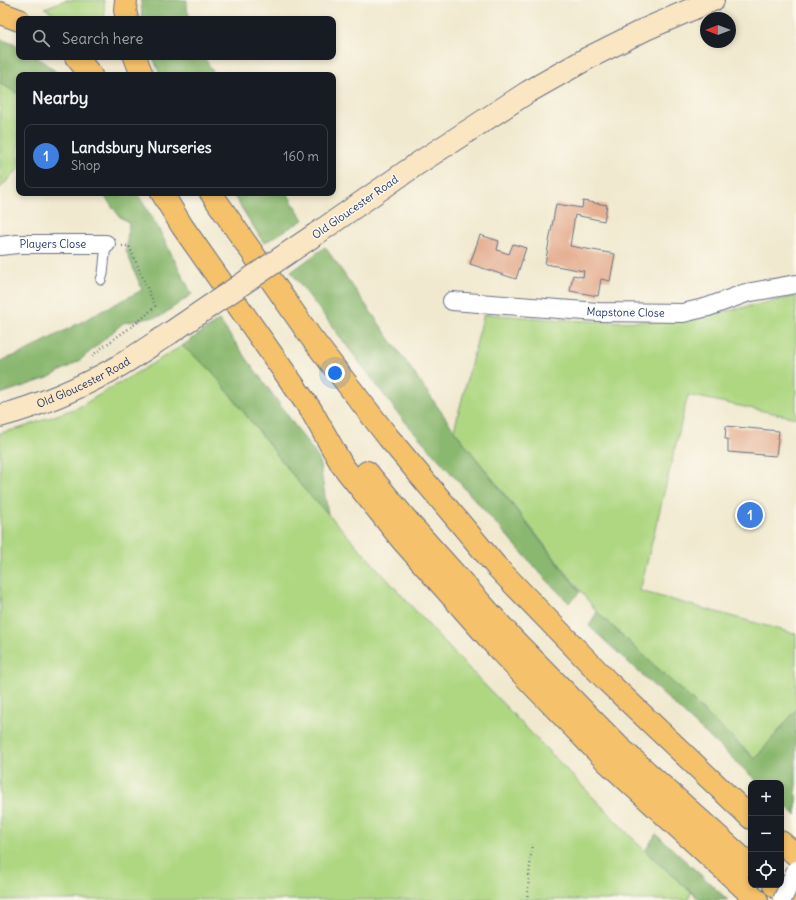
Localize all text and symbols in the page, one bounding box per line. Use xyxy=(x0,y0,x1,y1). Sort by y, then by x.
north arrow xyxy=(700,12,736,48)
search box xyxy=(16,16,336,60)
icon: search xyxy=(30,27,52,49)
text: Search here xyxy=(62,29,143,48)
text: Nearby xyxy=(32,87,88,109)
text: Landsbury Nurseries xyxy=(71,138,212,157)
text: 1 xyxy=(43,148,49,165)
text: 160 m xyxy=(283,148,319,165)
text: Shop xyxy=(71,157,100,174)
street label: Old Gloucester Road xyxy=(309,172,401,242)
street label: Players Close xyxy=(20,237,86,251)
street label: Mapstone Close xyxy=(586,304,665,320)
street label: Old Gloucester Road xyxy=(35,354,133,411)
your location xyxy=(325,363,345,383)
pin: 1 xyxy=(737,500,763,530)
map controls xyxy=(748,780,784,888)
button: + xyxy=(748,780,784,816)
button: − xyxy=(748,816,784,852)
button: locate xyxy=(748,852,784,888)

